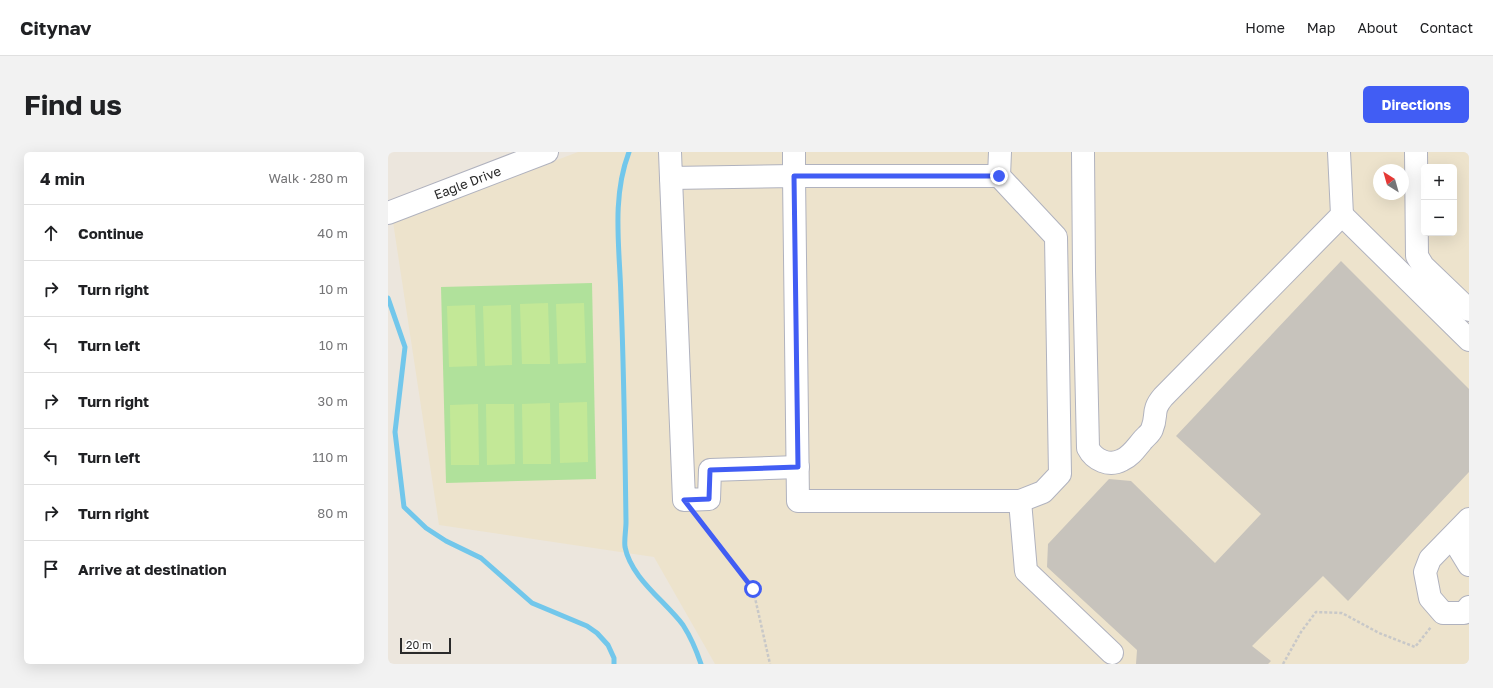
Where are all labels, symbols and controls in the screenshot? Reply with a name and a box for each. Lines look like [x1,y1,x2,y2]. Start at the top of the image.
text: Citynav [20,16,92,39]
text: Home [1245,19,1285,36]
text: Map [1307,19,1335,36]
text: About [1357,19,1398,36]
text: Contact [1420,19,1473,36]
button: Directions [1363,86,1469,123]
text: Find us [24,88,122,121]
street label: Eagle Drive [432,163,503,203]
north arrow [1373,164,1409,200]
map controls [1421,164,1457,236]
button: + [1421,164,1457,200]
route end [990,167,1008,185]
text: 4 min [40,168,85,189]
text: Walk · 280 m [269,170,348,186]
button: − [1421,200,1457,236]
icon: ahead [40,222,62,244]
text: Continue [78,224,144,242]
text: 40 m [317,225,348,241]
icon: right [40,278,62,300]
text: Turn right [78,280,149,298]
text: 10 m [319,281,348,297]
icon: left [40,334,62,356]
text: Turn left [78,336,140,354]
text: 10 m [319,337,348,353]
icon: right [40,390,62,412]
text: Turn right [78,392,149,410]
text: 30 m [318,393,348,409]
icon: left [40,446,62,468]
text: Turn left [78,448,140,466]
text: 110 m [313,449,348,465]
icon: right [40,502,62,524]
text: Turn right [78,504,149,522]
text: 80 m [317,505,348,521]
icon: arrive [40,558,62,580]
text: Arrive at destination [78,560,227,578]
route start [744,580,762,598]
scale bar [400,636,451,655]
text: 20 m [406,638,432,651]

